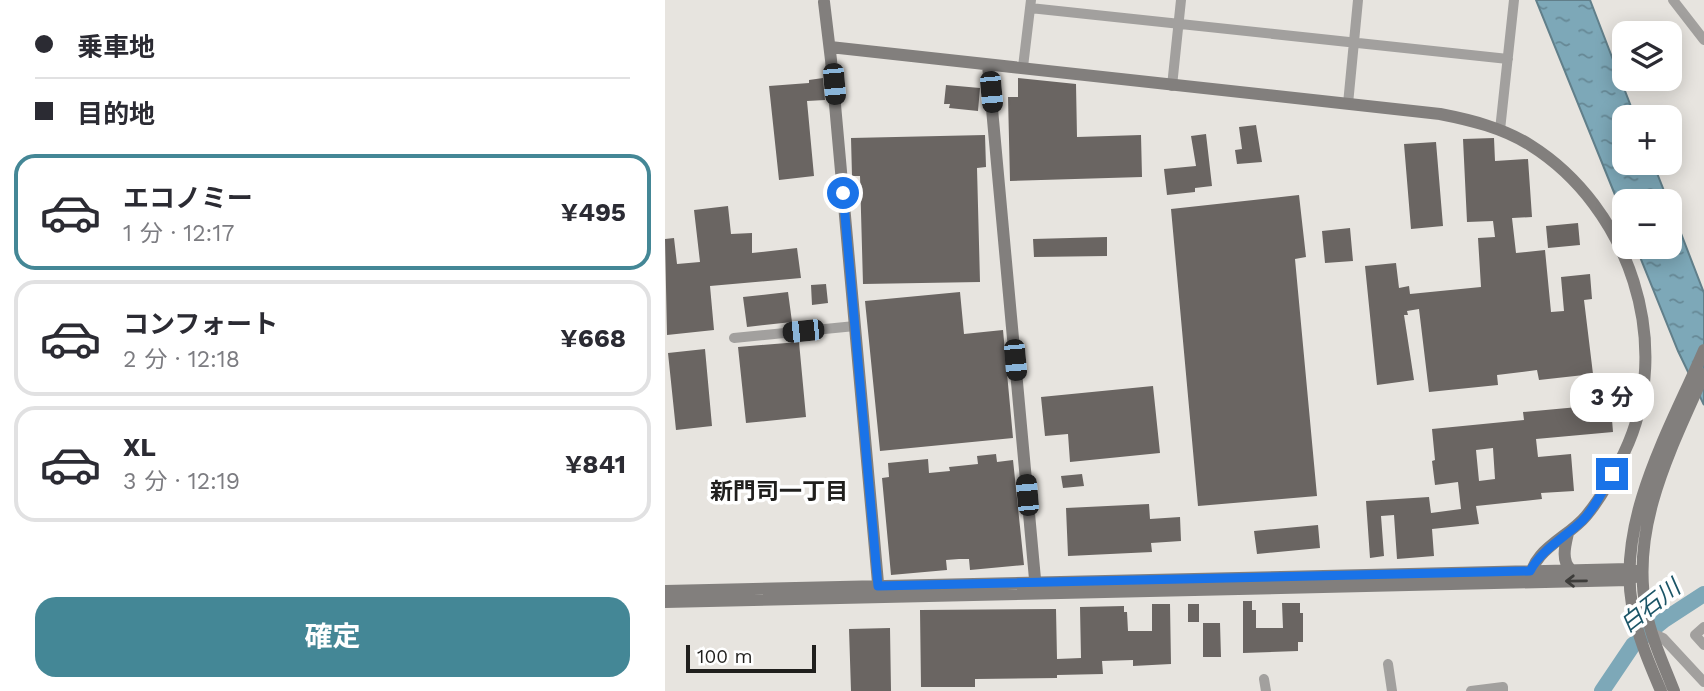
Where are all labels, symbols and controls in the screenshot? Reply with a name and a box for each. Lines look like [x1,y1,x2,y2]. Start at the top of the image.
map controls [1612,21,1682,259]
button: layers [1612,21,1682,91]
text: 乗車地 [77,32,155,62]
car [822,62,847,106]
car [979,70,1004,114]
text: 目的地 [77,99,155,129]
button: + [1612,105,1682,175]
route start [827,177,859,209]
icon: car [39,181,102,244]
text: エコノミー [123,183,253,213]
button: − [1612,189,1682,259]
text: ¥495 [561,197,626,227]
text: 1 分 · 12:17 [123,220,234,247]
icon: car [39,307,102,370]
text: コンフォート [123,309,278,339]
car [782,318,825,344]
text: ¥668 [560,323,626,353]
car [1003,338,1028,382]
text: 2 分 · 12:18 [123,346,240,373]
callout: 3 分 [1570,372,1654,421]
text: 3 分 [1590,384,1634,411]
text: XL [123,432,156,462]
icon: car [39,433,102,496]
text: ¥841 [565,449,626,479]
route end [1596,458,1628,490]
text: 3 分 · 12:19 [123,468,240,495]
car [1015,473,1040,517]
district label: 新門司一丁目 [710,478,848,505]
water label: 白石川 [1615,572,1688,638]
one-way arrow [1565,575,1588,588]
button: 確定 [35,597,630,677]
scale bar [686,642,815,674]
text: 100 m [697,645,753,668]

